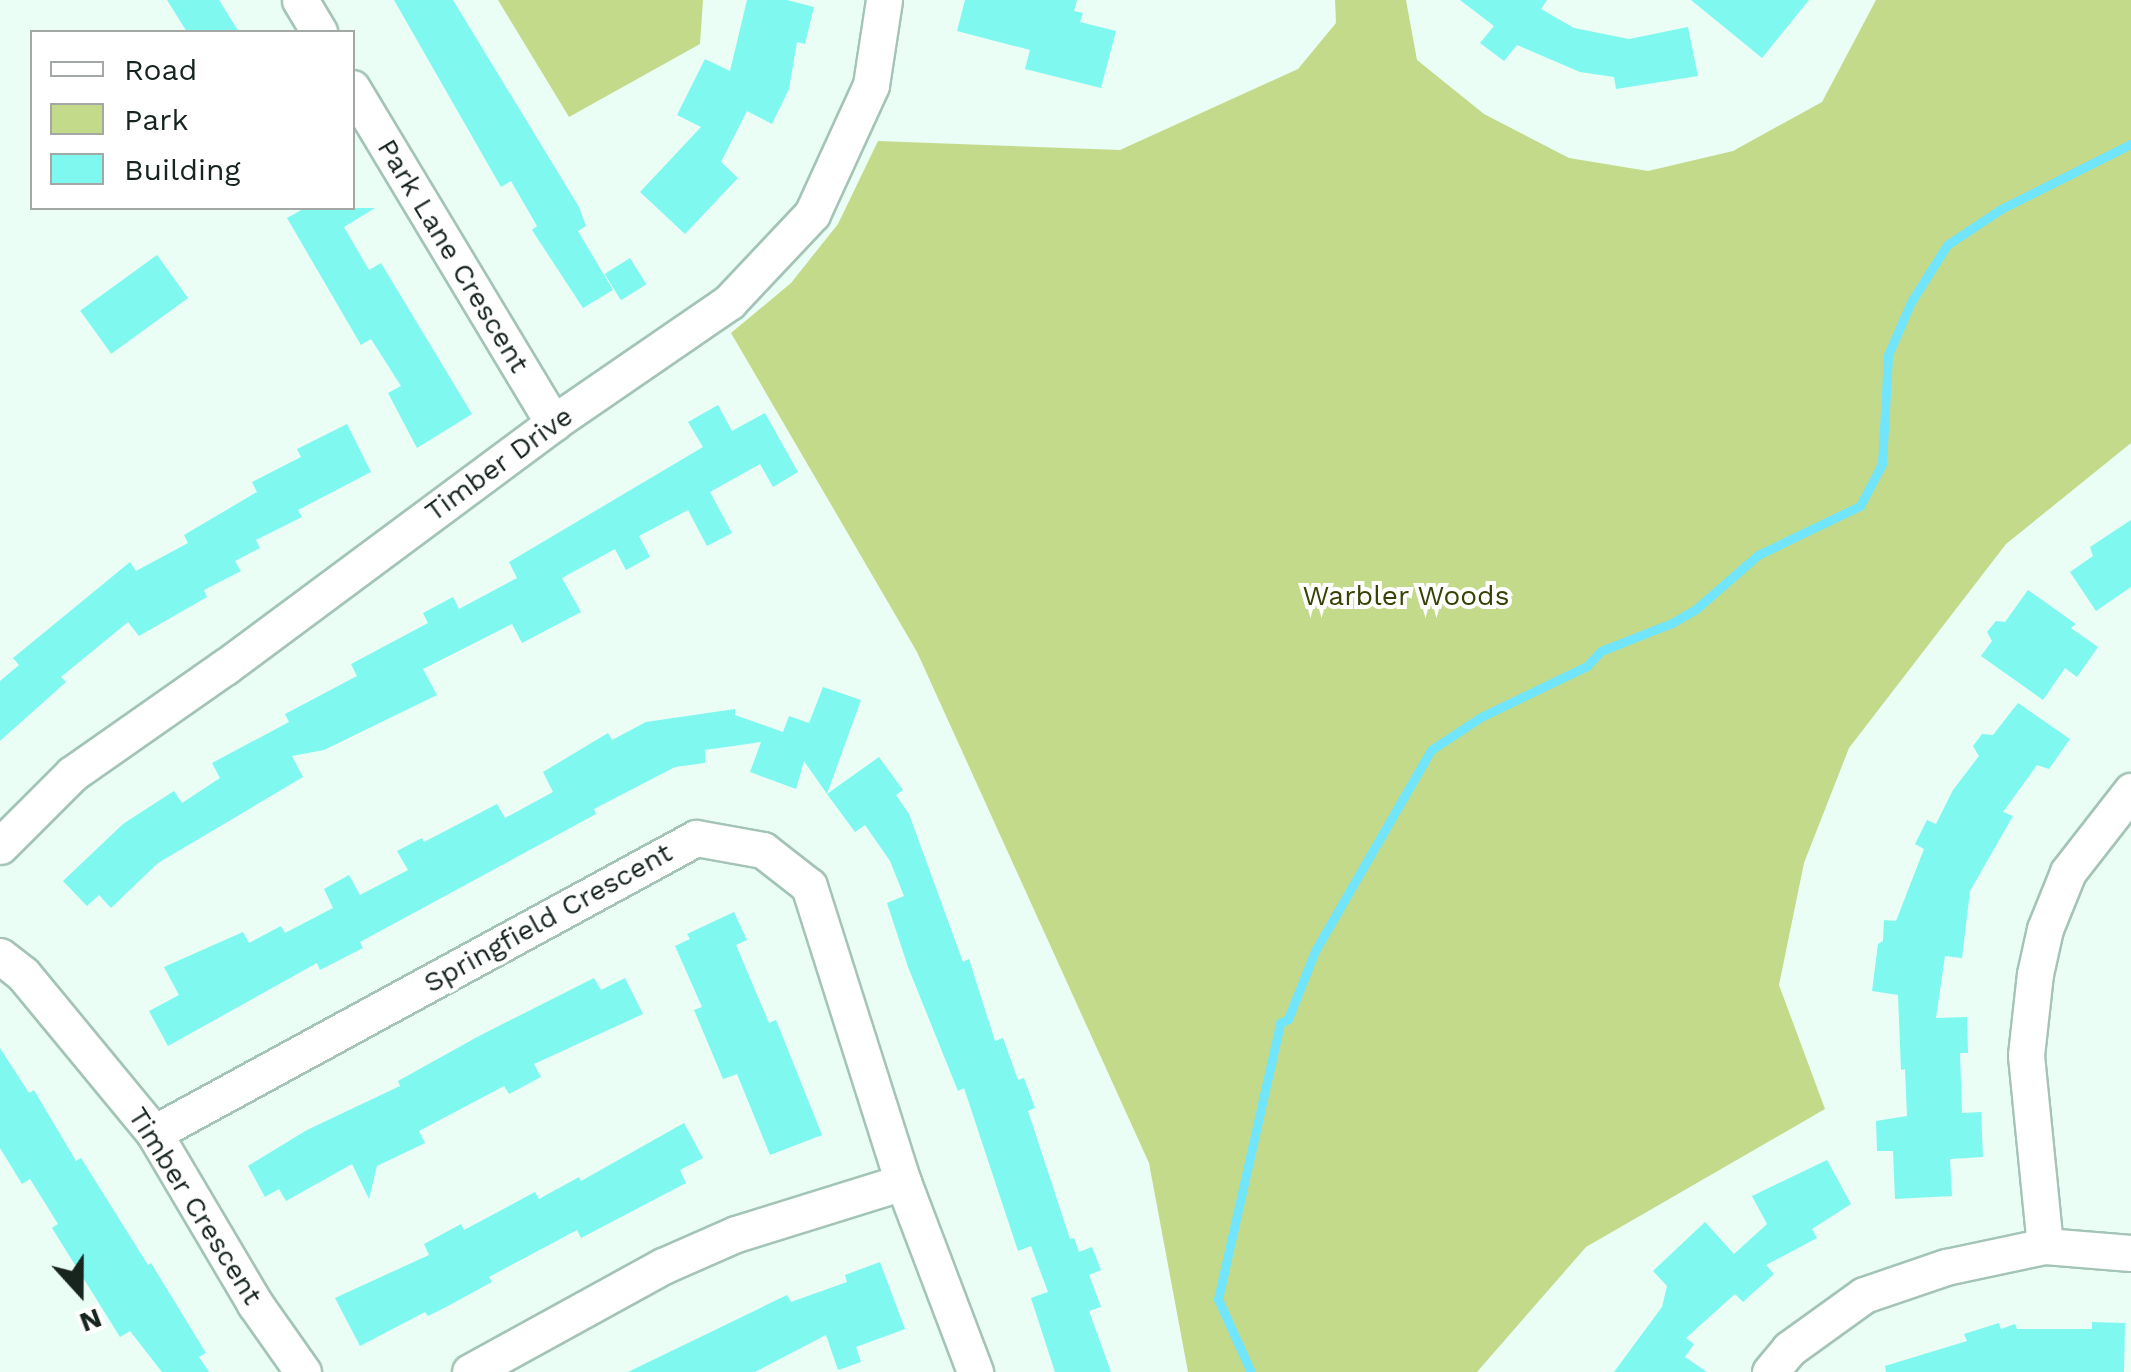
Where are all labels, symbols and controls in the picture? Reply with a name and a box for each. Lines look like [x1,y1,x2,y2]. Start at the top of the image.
legend [30,30,355,210]
text: Road [124,52,197,87]
text: Park [124,102,189,137]
street label: Park Lane Crescent [370,133,536,379]
text: Building [124,152,241,187]
street label: Timber Drive [418,399,580,529]
park label: Warbler Woods [1302,579,1510,613]
street label: Springfield Crescent [418,836,678,1000]
street label: Timber Crescent [121,1101,269,1311]
north arrow [30,1242,130,1342]
text: N [75,1301,107,1340]

